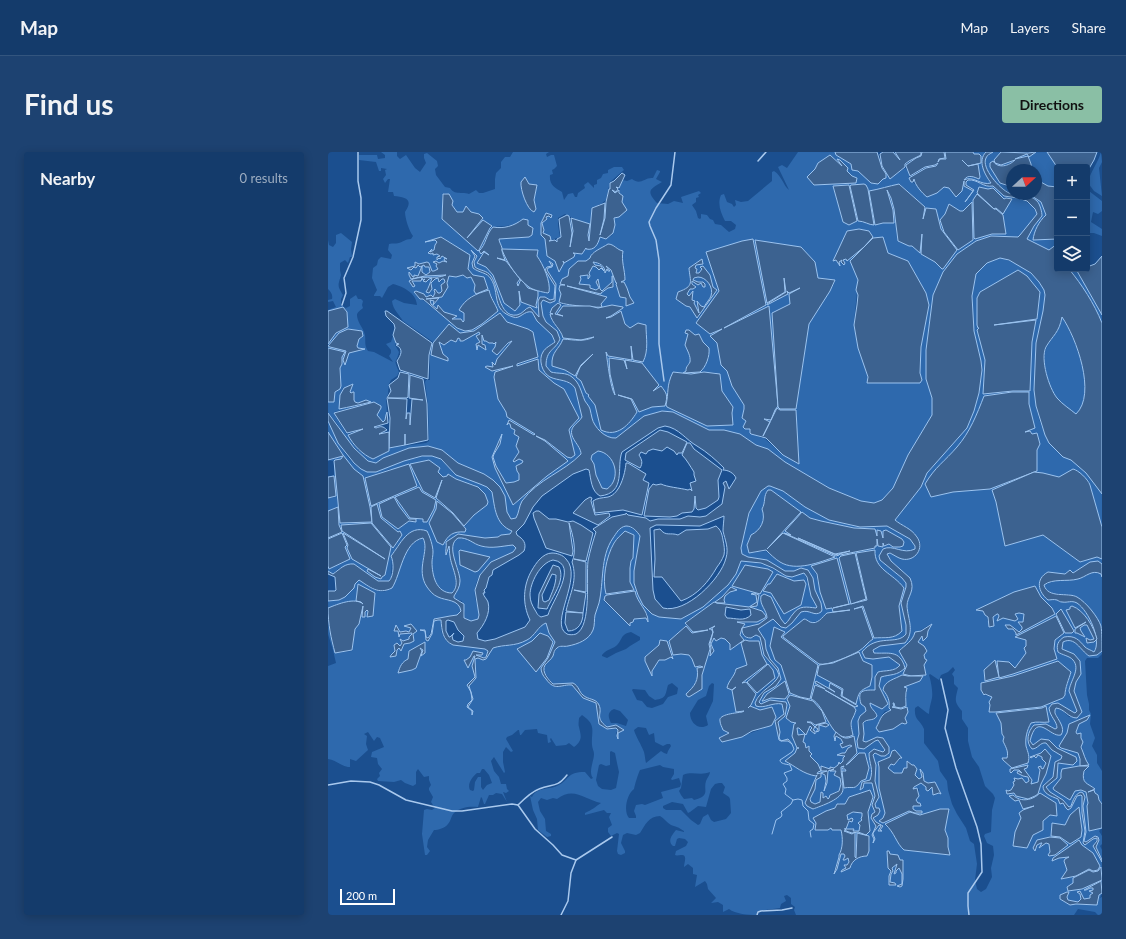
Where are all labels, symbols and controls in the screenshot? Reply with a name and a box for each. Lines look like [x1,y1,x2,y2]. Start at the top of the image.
text: Map [20,16,58,39]
text: Map [960,19,988,36]
text: Layers [1010,19,1050,36]
text: Share [1072,19,1106,36]
button: Directions [1002,86,1102,123]
text: Find us [24,87,114,121]
north arrow [1006,164,1042,200]
map controls [1054,164,1090,272]
button: + [1054,164,1090,200]
text: Nearby [40,168,95,189]
text: 0 results [240,170,288,186]
button: − [1054,200,1090,236]
button: layers [1054,236,1090,272]
scale bar [340,887,395,906]
text: 200 m [346,889,377,902]

